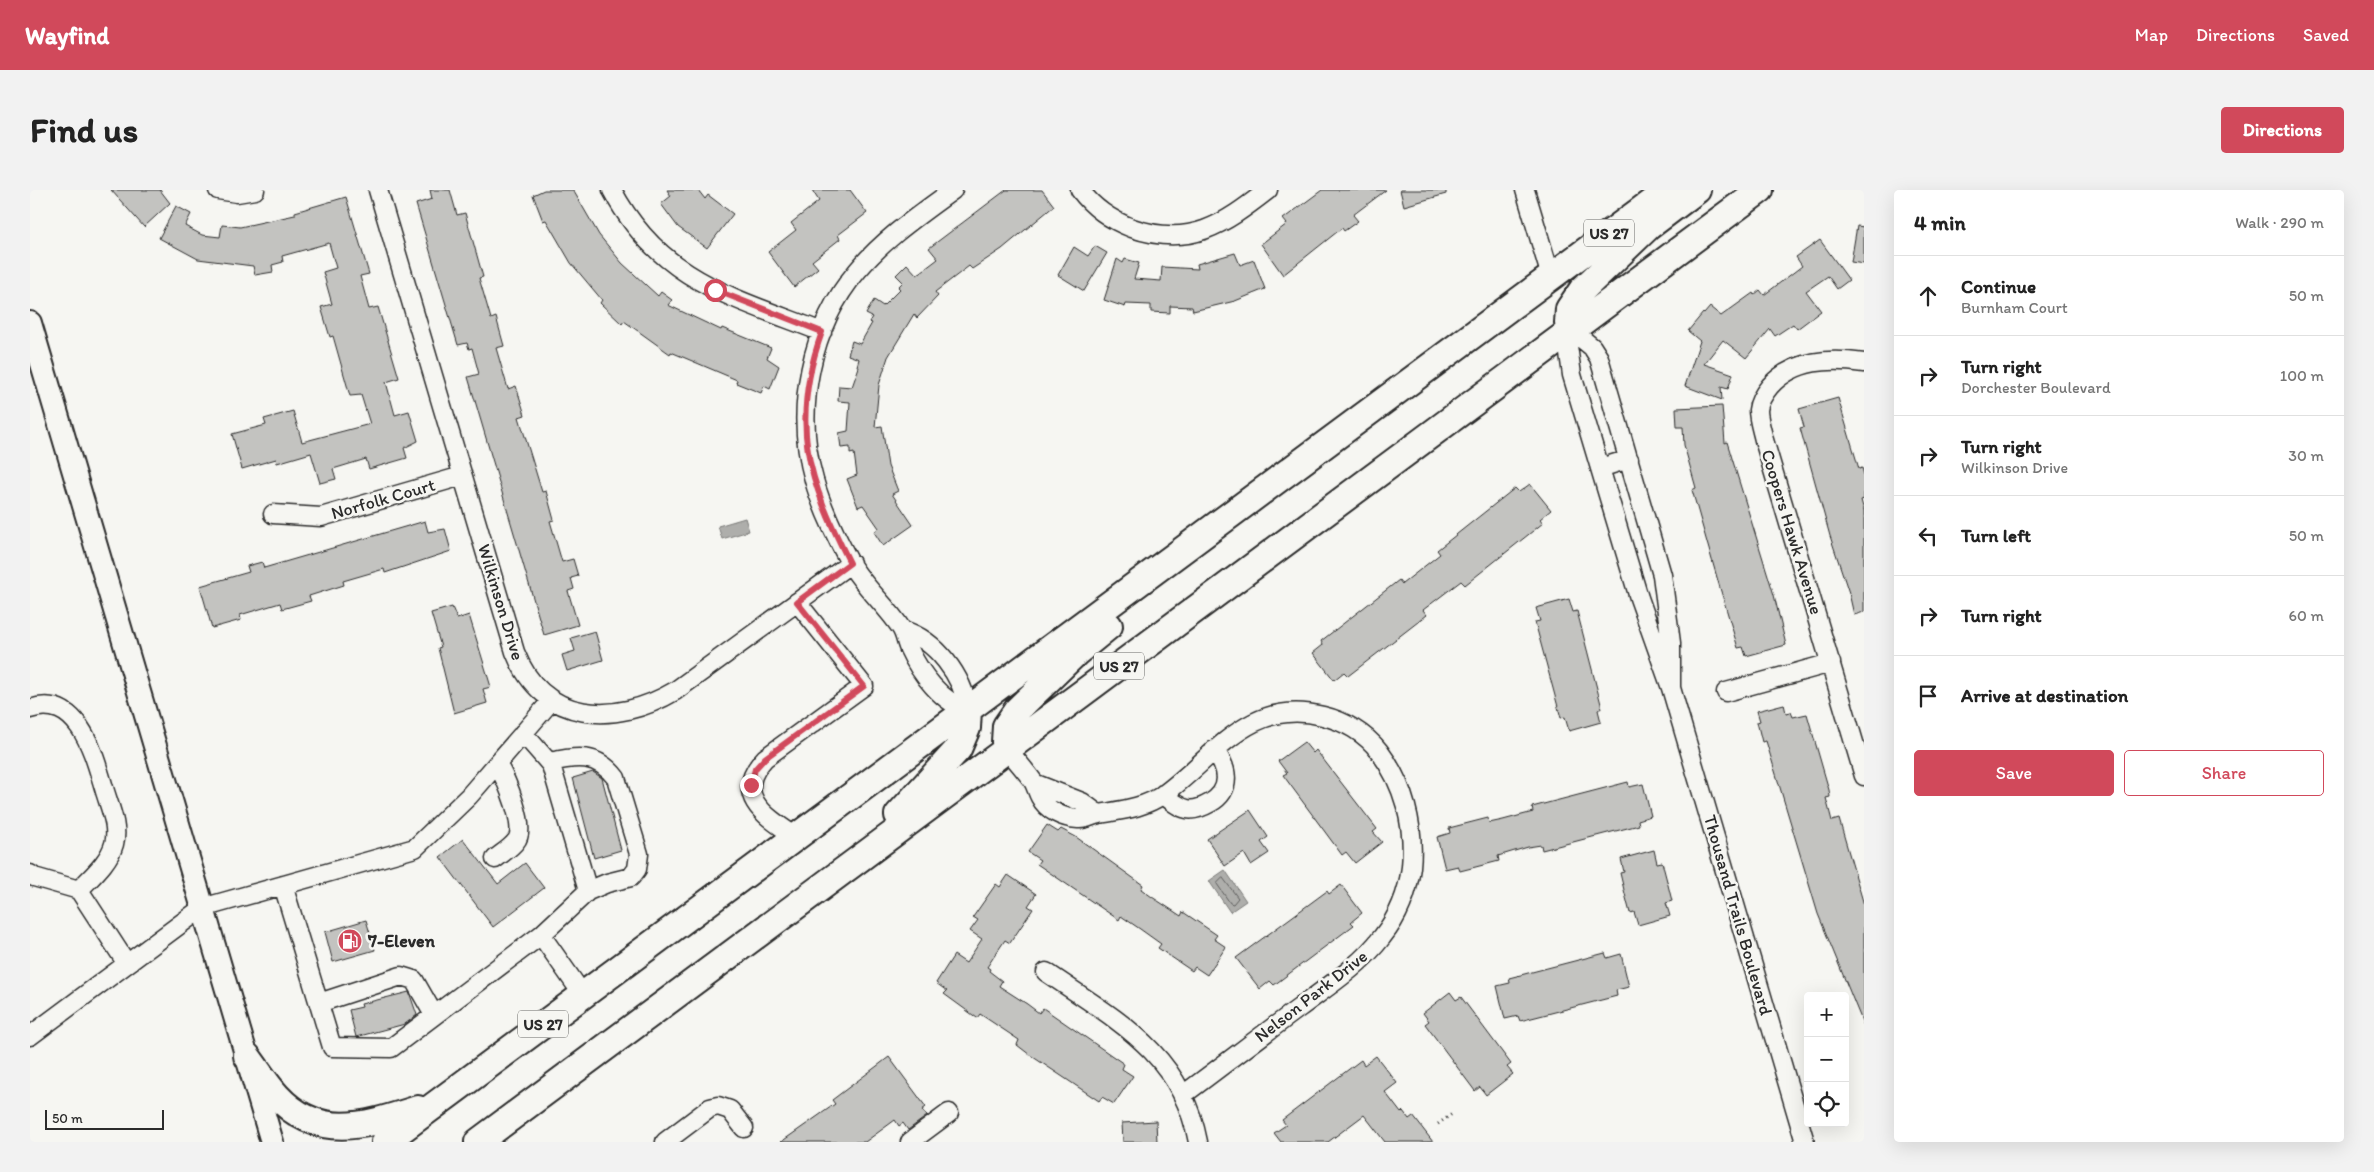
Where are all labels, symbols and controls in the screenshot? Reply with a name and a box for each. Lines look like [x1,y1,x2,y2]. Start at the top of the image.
text: Wayfind [25,21,109,50]
text: Map [2135,24,2168,46]
text: Directions [2196,24,2275,46]
text: Saved [2303,24,2349,46]
button: Directions [2221,107,2344,153]
text: Find us [30,109,138,151]
text: 4 min [1914,210,1966,235]
text: Walk · 290 m [2235,213,2324,232]
road number: US 27 [1584,219,1634,246]
text: Continue [1961,275,2036,298]
route start [704,279,727,302]
icon: ahead [1914,282,1942,310]
text: 50 m [2289,286,2324,305]
text: Burnham Court [1961,298,2068,317]
text: Turn right [1961,355,2042,378]
icon: right [1914,362,1942,390]
text: 100 m [2280,366,2324,385]
text: Dorchester Boulevard [1961,378,2111,397]
text: Turn right [1961,435,2042,458]
icon: right [1914,442,1942,470]
text: 30 m [2288,446,2324,465]
street label: Coopers Hawk Avenue [1756,447,1828,617]
text: Wilkinson Drive [1961,458,2068,477]
street label: Norfolk Court [328,474,438,524]
icon: left [1914,522,1942,550]
text: Turn left [1961,524,2031,547]
text: 50 m [2289,526,2324,545]
street label: Wilkinson Drive [473,541,529,663]
icon: right [1914,602,1942,630]
text: Turn right [1961,604,2042,627]
text: 60 m [2289,606,2324,625]
road number: US 27 [1094,652,1144,680]
icon: arrive [1914,682,1942,710]
text: Arrive at destination [1961,684,2128,707]
button: Save [1914,750,2114,796]
button: Share [2124,750,2324,796]
route end [740,774,763,797]
street label: Thousand Trails Boulevard [1699,812,1777,1018]
fuel station icon: 7-Eleven [337,928,363,954]
place label: 7-Eleven [367,930,436,952]
street label: Nelson Park Drive [1250,945,1372,1047]
map controls [1804,992,1849,1127]
button: + [1804,992,1849,1037]
road number: US 27 [518,1011,568,1038]
button: − [1804,1037,1849,1082]
button: locate [1804,1082,1849,1127]
scale bar [45,1107,164,1130]
text: 50 m [52,1110,83,1127]

